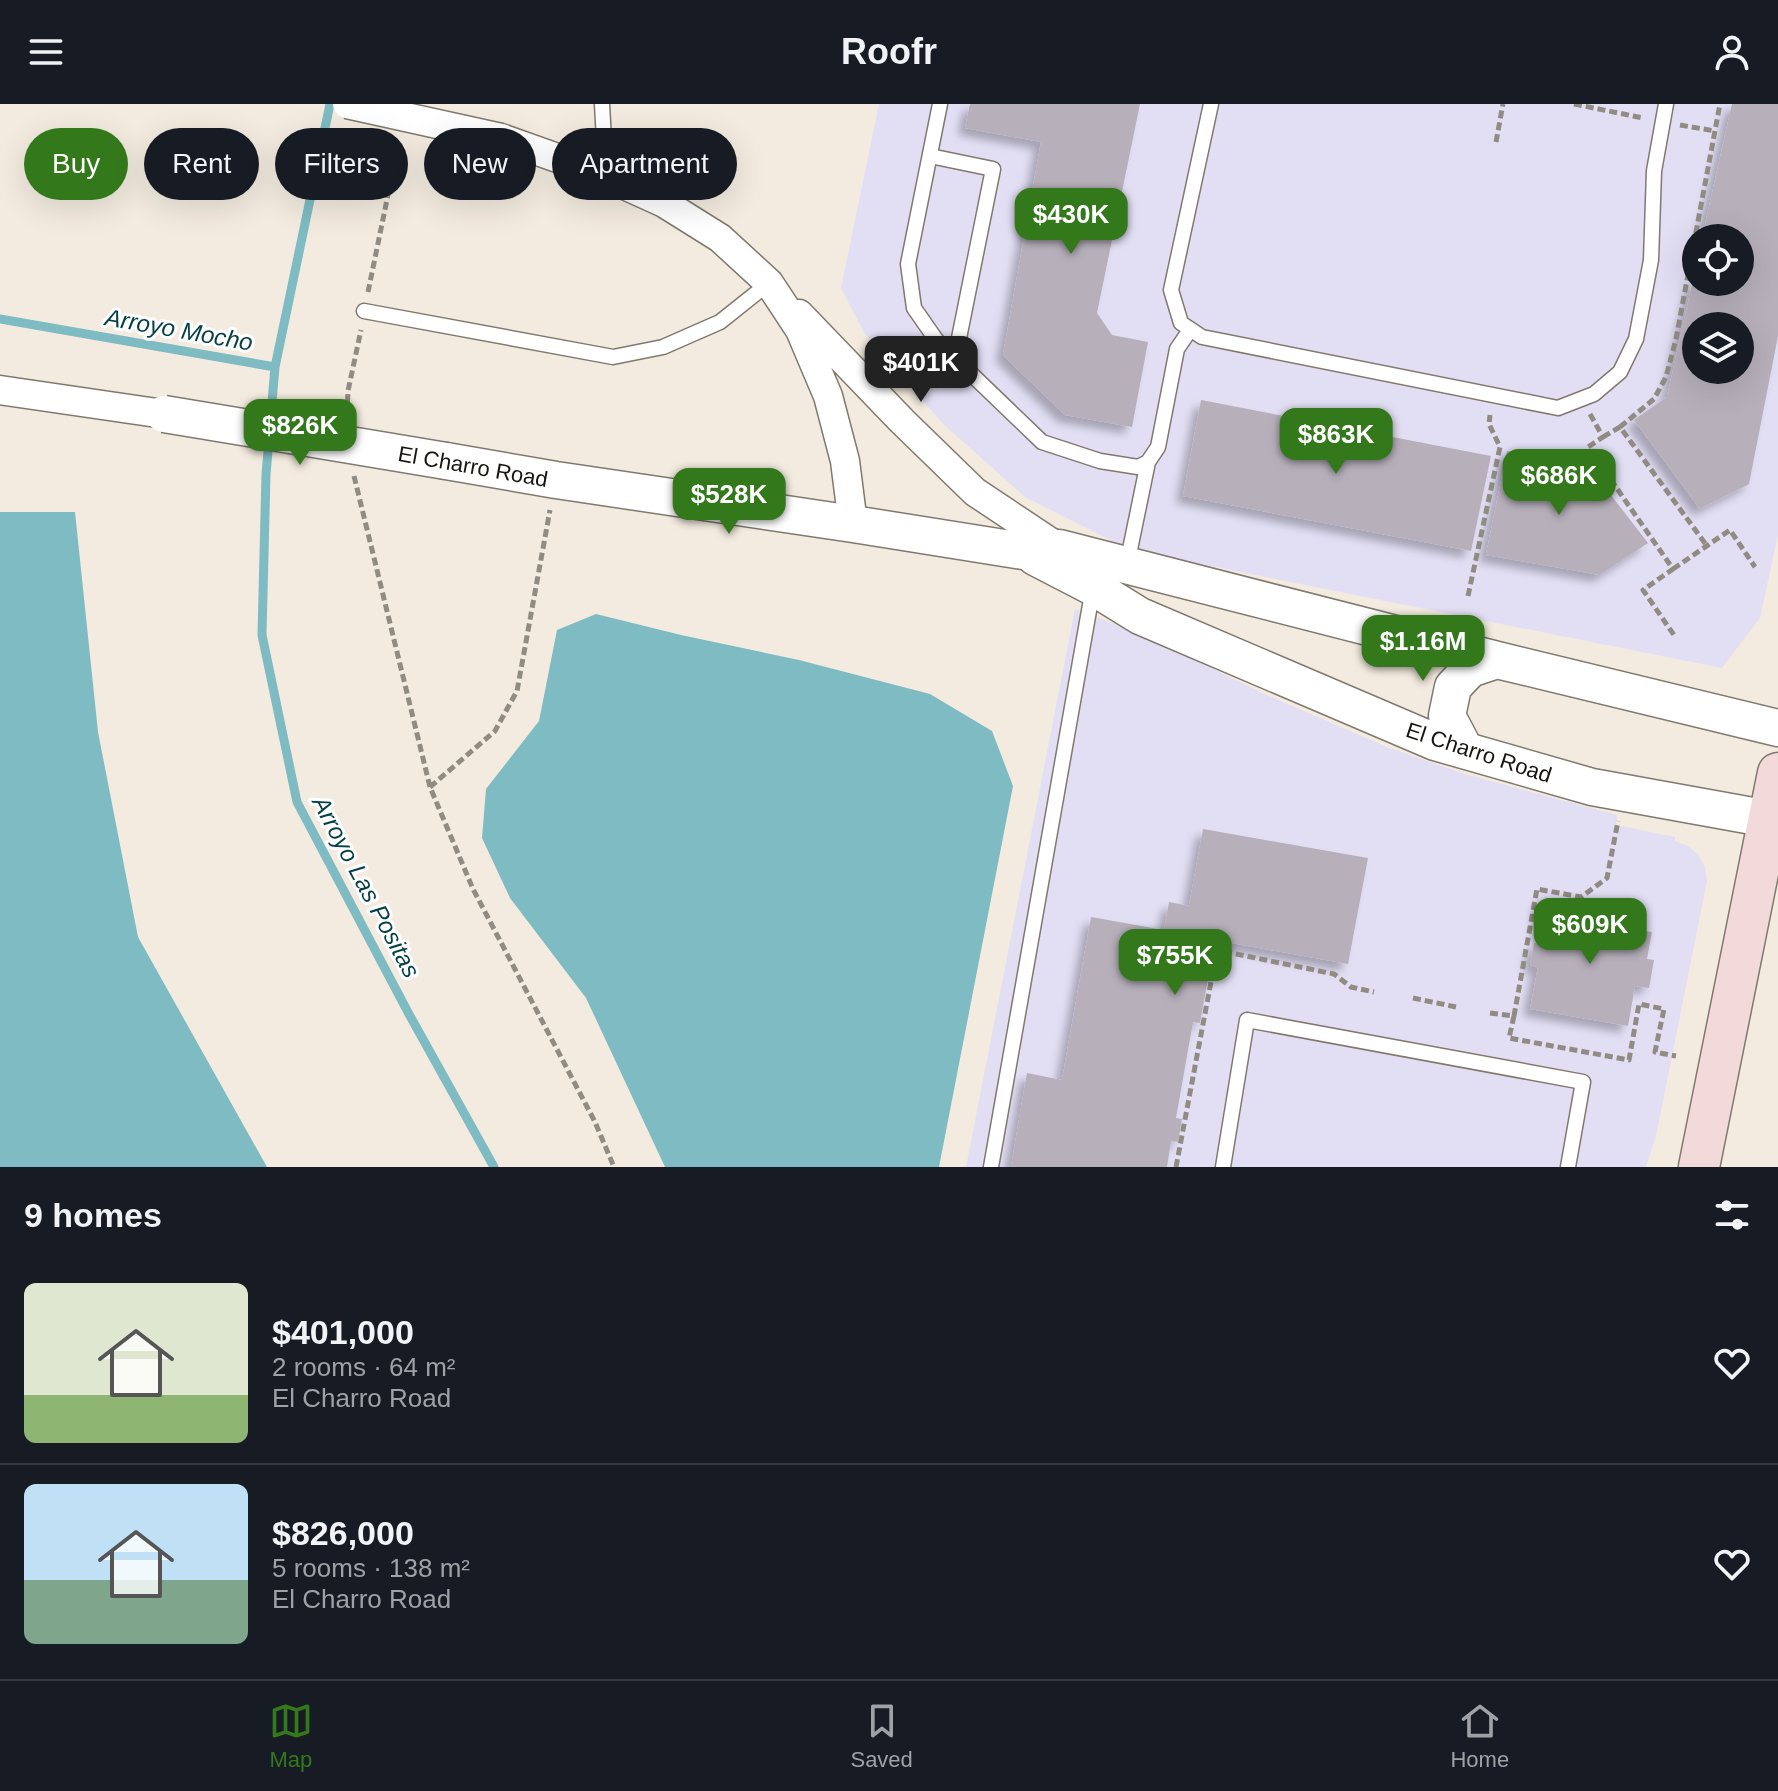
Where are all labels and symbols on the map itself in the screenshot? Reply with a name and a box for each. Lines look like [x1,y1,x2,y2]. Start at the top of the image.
pin: $430K [1015,188,1127,256]
water label: Arroyo Mocho [101,303,255,356]
pin: $401K [865,336,977,404]
pin: $826K [244,399,356,467]
pin: $863K [1280,408,1392,476]
street label: El Charro Road [396,441,550,492]
pin: $686K [1503,449,1615,517]
pin: $528K [673,468,785,536]
pin: $1.16M [1358,615,1488,683]
street label: El Charro Road [1403,717,1555,788]
water label: Arroyo Las Positas [306,790,426,982]
pin: $609K [1534,898,1646,966]
pin: $755K [1119,929,1231,997]

